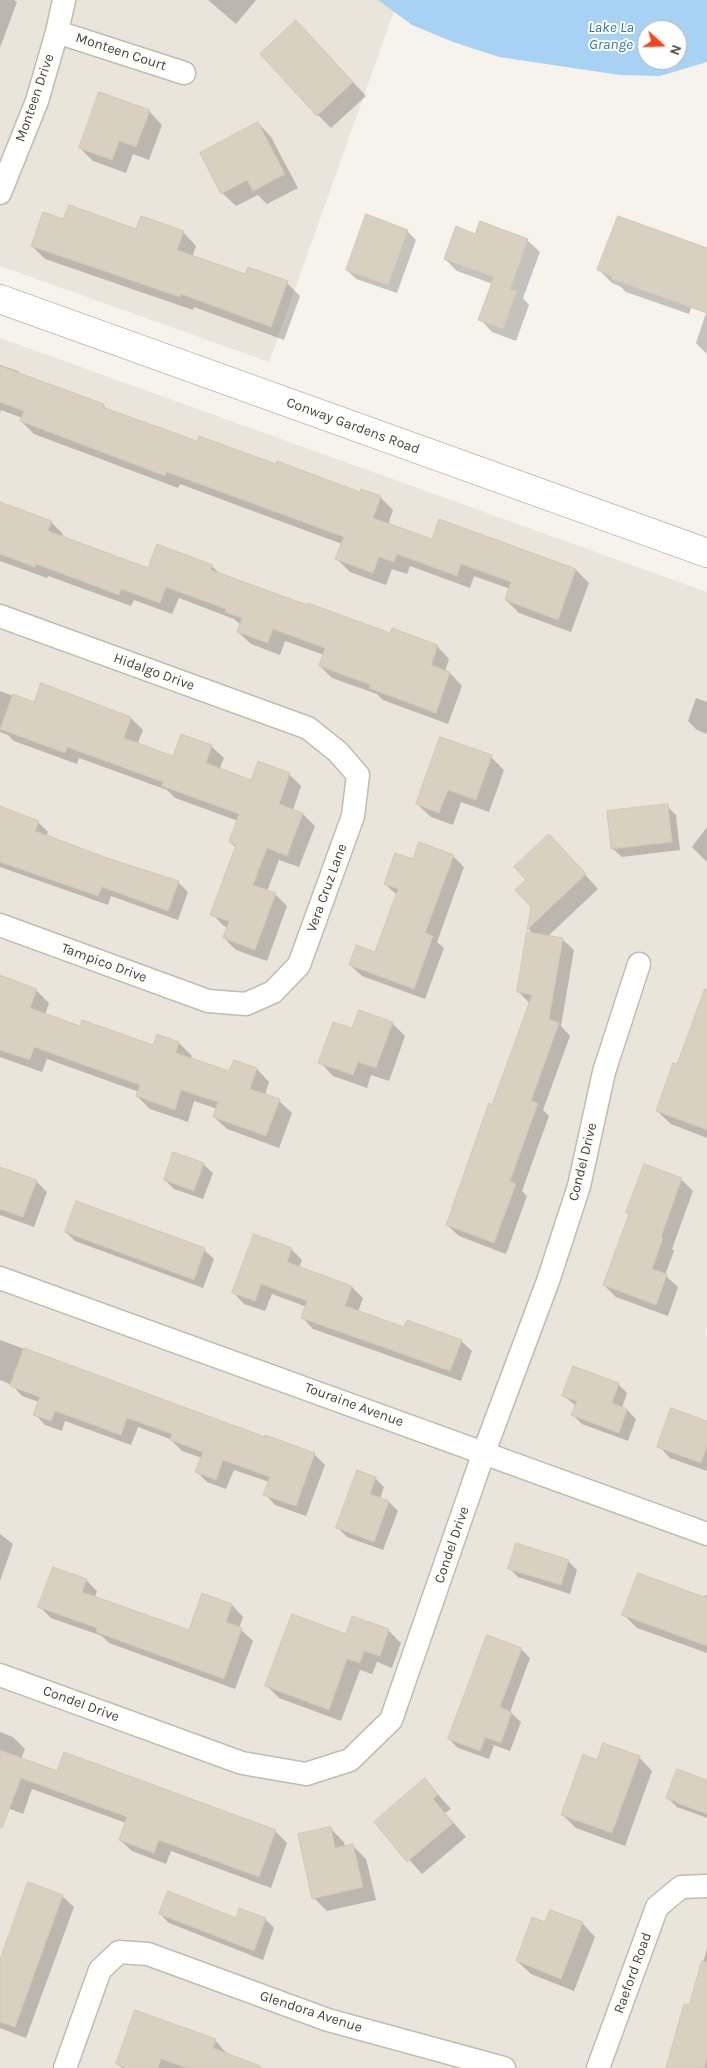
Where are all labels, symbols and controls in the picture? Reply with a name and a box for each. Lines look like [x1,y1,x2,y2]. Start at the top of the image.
water label: Lake La Grange [588,19,634,54]
north arrow [637,20,687,70]
street label: Monteen Court [74,29,168,75]
text: N [666,42,685,58]
street label: Monteen Drive [12,52,58,144]
street label: Conway Gardens Road [284,394,422,458]
street label: Hidalgo Drive [111,650,197,694]
street label: Vera Cruz Lane [303,842,351,934]
street label: Tampico Drive [59,940,149,986]
street label: Condel Drive [565,1121,601,1203]
street label: Touraine Avenue [302,1379,406,1431]
street label: Condel Drive [431,1504,473,1586]
street label: Condel Drive [40,1682,122,1726]
street label: Raeford Road [611,1930,655,2016]
street label: Glendora Avenue [258,1988,364,2036]

